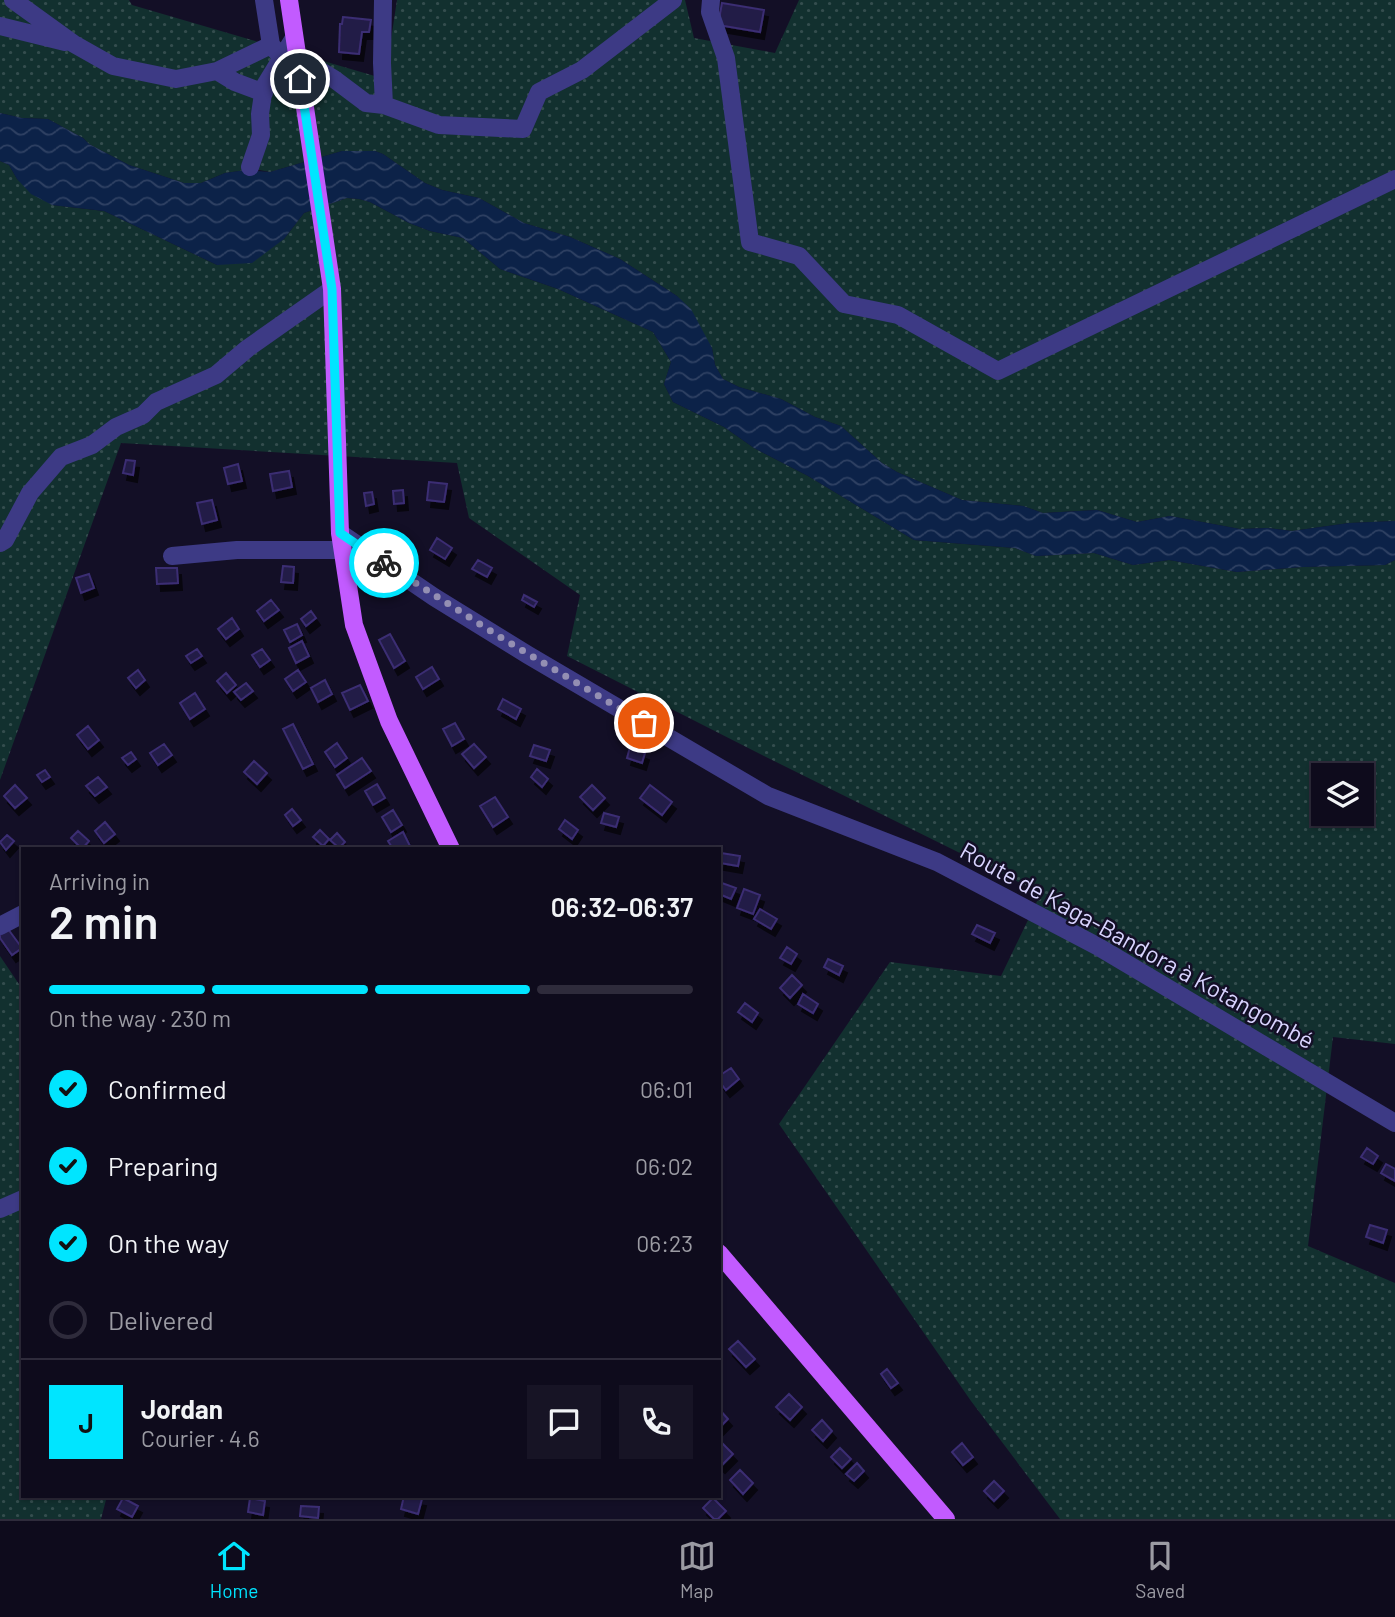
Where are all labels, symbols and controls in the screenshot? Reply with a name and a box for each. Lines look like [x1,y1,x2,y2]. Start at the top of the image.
pin [270,49,330,109]
icon: home [281,60,319,98]
courier [349,528,419,598]
icon: bike [365,544,403,582]
pin [614,693,674,753]
icon: bag [625,704,663,742]
map controls [1311,763,1374,826]
button: layers [1311,763,1374,826]
street label: Route de Kaga-Bandora à Kotangombé [956,835,1320,1054]
text: Arriving in [49,867,150,895]
text: 06:32–06:37 [551,891,693,922]
text: 2 min [49,893,158,948]
text: On the way · 230 m [49,1004,231,1032]
icon: check [49,1070,87,1108]
text: Confirmed [108,1073,227,1104]
text: 06:01 [640,1075,693,1103]
icon: check [49,1147,87,1185]
text: Preparing [108,1150,218,1181]
text: 06:02 [635,1152,693,1180]
icon: check [49,1224,87,1262]
text: On the way [108,1227,229,1258]
text: 06:23 [636,1229,693,1257]
text: Delivered [108,1304,214,1335]
button: chat [527,1385,601,1459]
button: phone [619,1385,693,1459]
text: Jordan [141,1393,223,1424]
text: J [78,1407,94,1438]
text: Courier · 4.6 [141,1424,260,1452]
tab: Home [210,1537,258,1602]
tab: Map [678,1537,716,1602]
tab: Saved [1135,1537,1185,1602]

